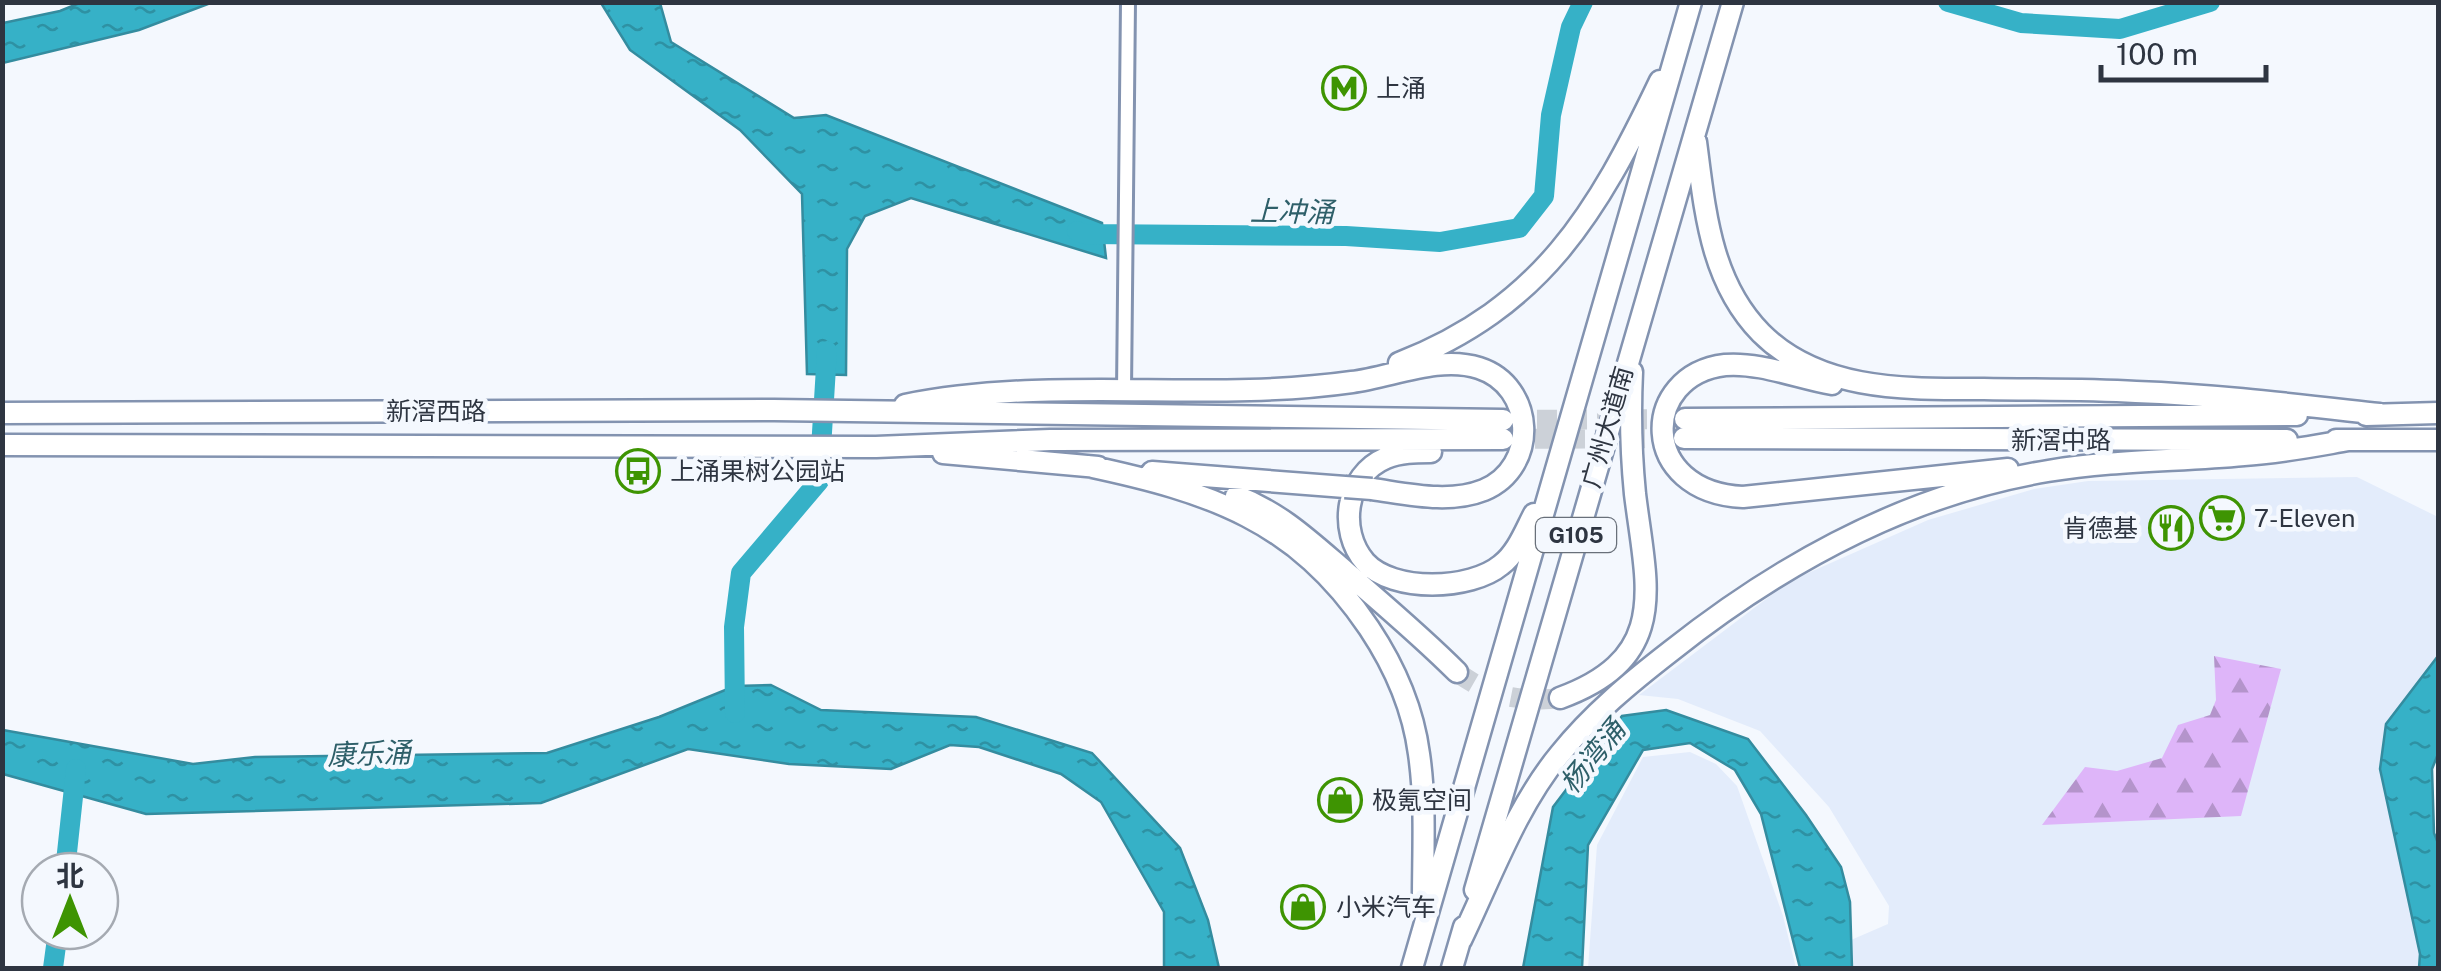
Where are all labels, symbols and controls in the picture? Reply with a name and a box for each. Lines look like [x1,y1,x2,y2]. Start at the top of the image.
scale bar [2101,20,2266,82]
text: 100 m [2116,36,2198,72]
metro station icon: 上涌 [1321,65,1367,111]
place label: 上涌 [1376,73,1426,103]
water label: 上冲涌 [1250,194,1337,228]
street label: 广州大道南 [1575,363,1639,491]
street label: 新滘西路 [386,396,486,426]
street label: 新滘中路 [2011,425,2111,455]
bus stop icon: 上涌果树公园站 [615,448,661,494]
place label: 上涌果树公园站 [670,456,845,486]
supermarket icon: 7-Eleven [2199,495,2245,541]
place label: 7-Eleven [2254,503,2355,533]
restaurant icon: 肯德基 [2148,505,2194,551]
place label: 肯德基 [2063,513,2138,543]
road number: G105 [1536,518,1616,552]
water label: 杨湾涌 [1553,711,1633,799]
water label: 康乐涌 [326,735,415,771]
shop icon: 极氪空间 [1317,777,1363,823]
place label: 极氪空间 [1372,785,1472,815]
north arrow [20,851,120,951]
text: 北 [56,859,84,892]
shop icon: 小米汽车 [1280,884,1326,930]
place label: 小米汽车 [1336,892,1436,922]

